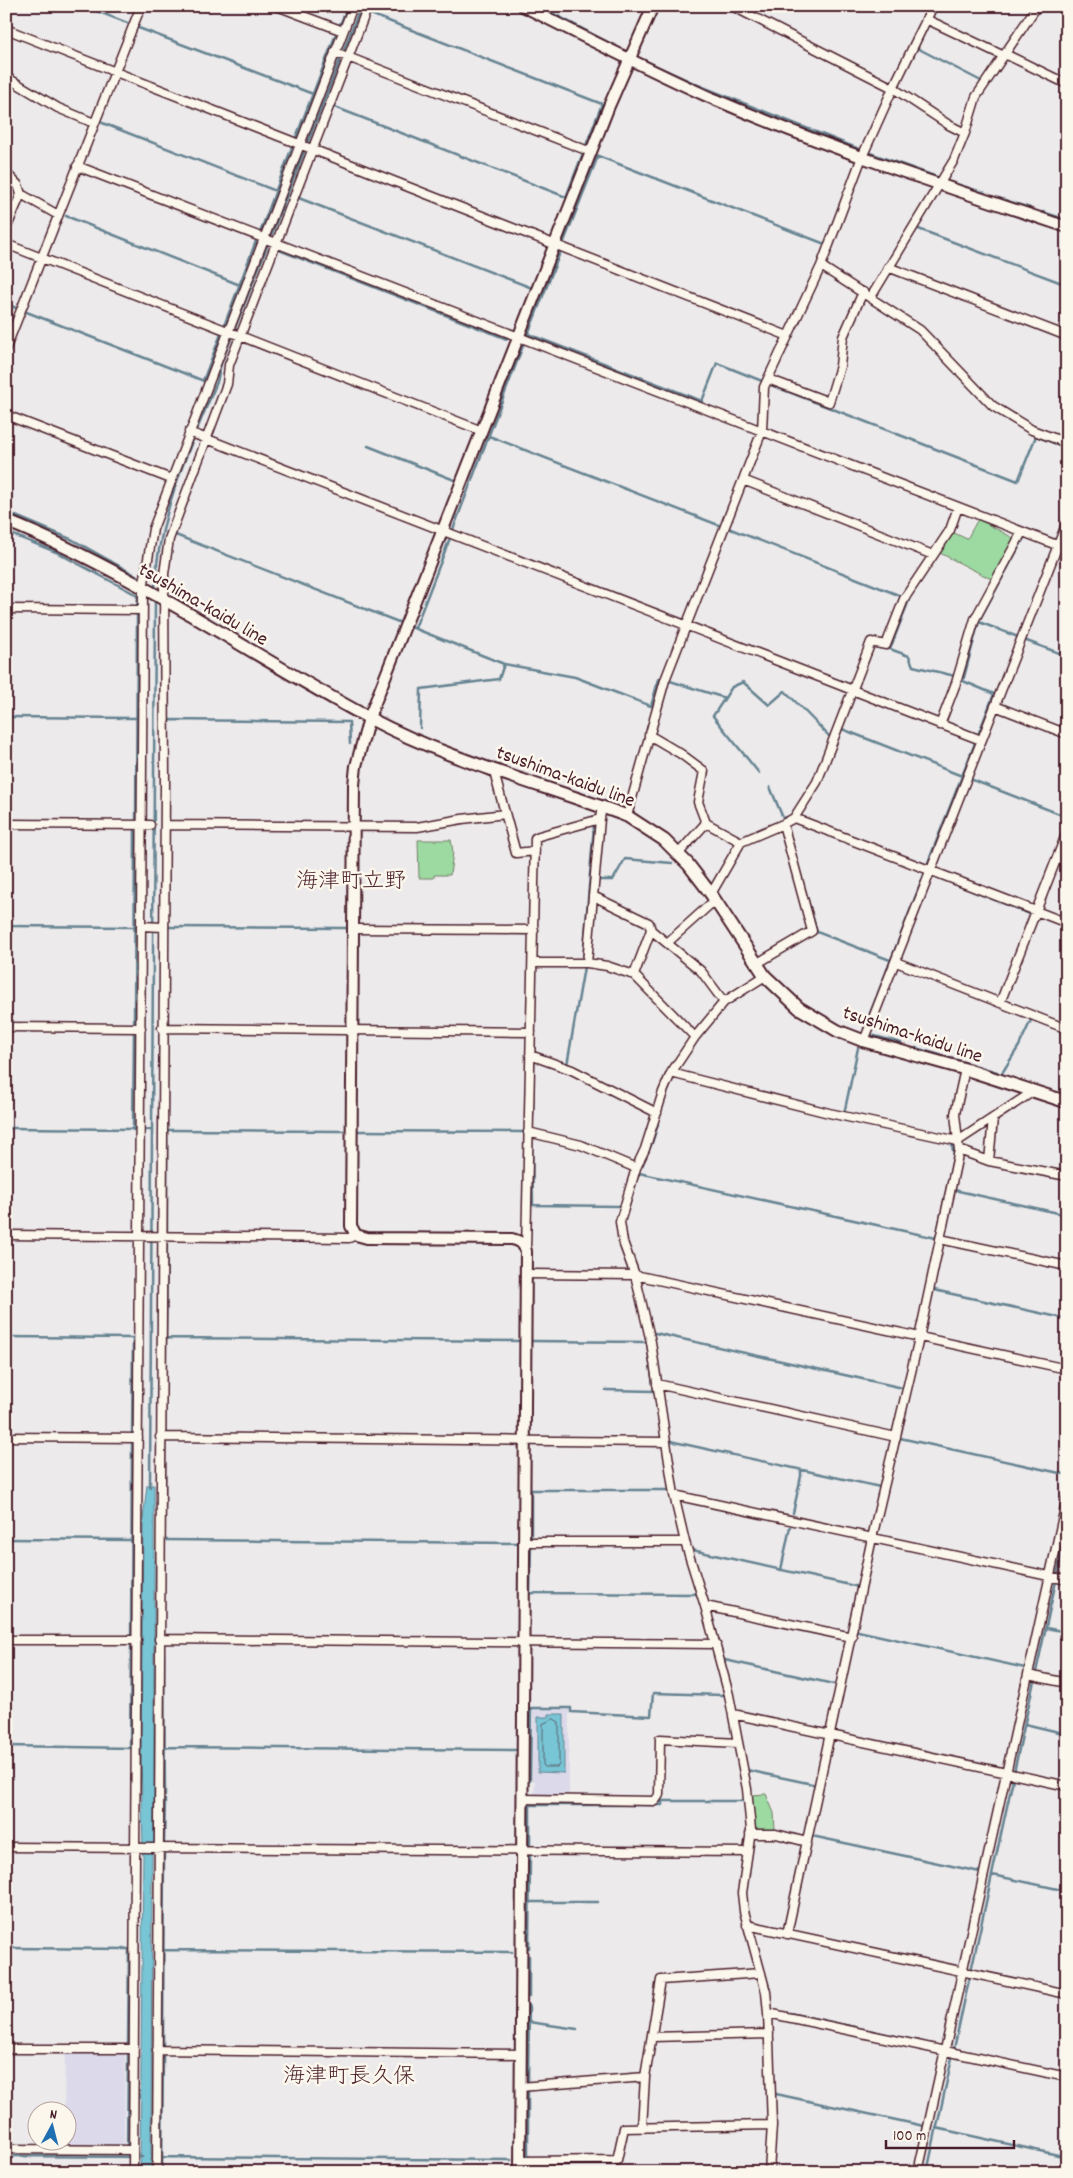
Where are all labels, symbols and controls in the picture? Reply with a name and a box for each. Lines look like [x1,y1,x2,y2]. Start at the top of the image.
street label: tsushima-kaidu line [132,557,273,654]
street label: tsushima-kaidu line [492,740,638,816]
district label: 海津町立野 [296,867,406,898]
street label: tsushima-kaidu line [838,1000,986,1072]
district label: 海津町長久保 [283,2062,415,2093]
north arrow [28,2100,78,2150]
text: N [49,2105,58,2125]
scale bar [886,2118,1013,2150]
text: 100 m [893,2126,926,2148]

